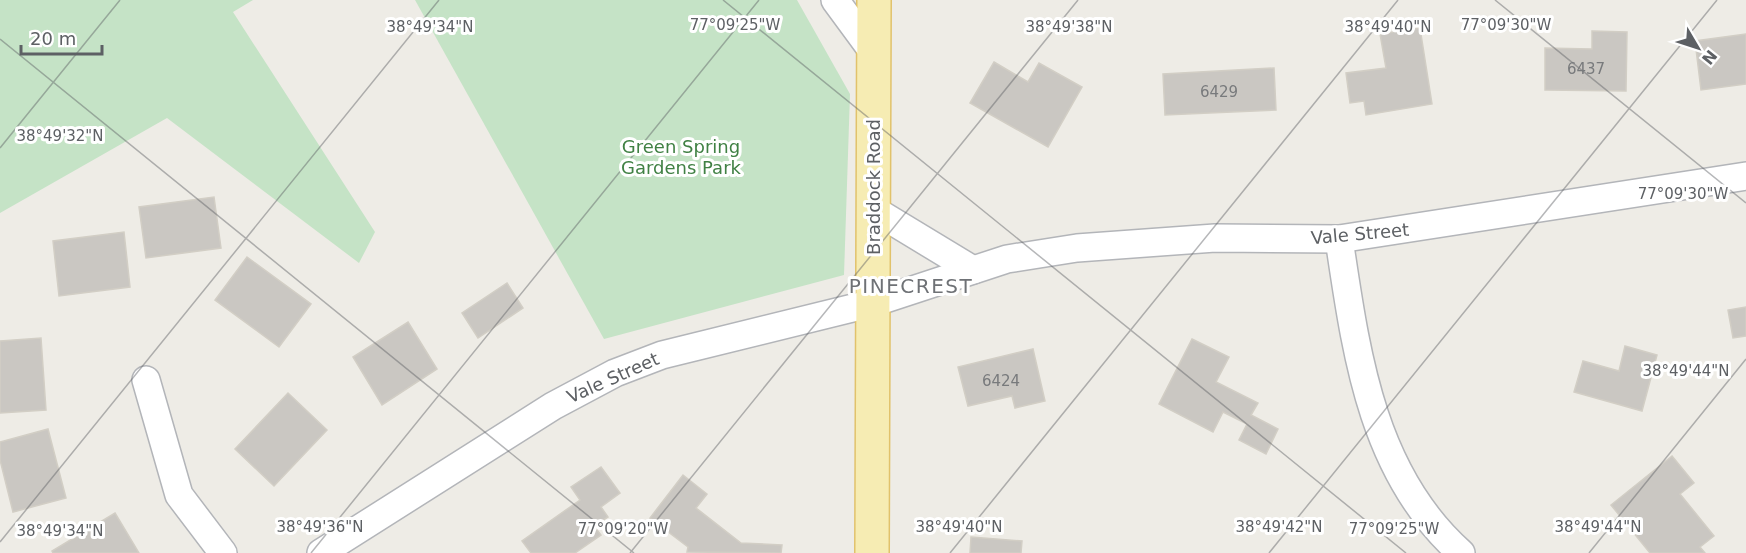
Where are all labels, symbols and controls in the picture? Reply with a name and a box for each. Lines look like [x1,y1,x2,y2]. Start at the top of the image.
text: 77°09'25"W [690,16,780,34]
text: 77°09'30"W [1461,16,1551,34]
scale bar [21,18,102,56]
text: 38°49'34"N [386,18,474,36]
text: 38°49'38"N [1025,18,1113,36]
text: 38°49'40"N [1344,18,1432,36]
north arrow [1668,18,1728,78]
text: 20 m [30,28,76,49]
text: N [1698,46,1721,68]
house number: 6437 [1567,60,1605,78]
house number: 6429 [1200,83,1238,101]
street label: Braddock Road [863,119,884,255]
text: 38°49'32"N [16,127,104,145]
park label: Green Spring Gardens Park [621,136,742,178]
text: 77°09'30"W [1638,185,1728,203]
street label: Vale Street [1310,219,1410,248]
district label: PINECREST [849,274,973,298]
street label: Vale Street [564,348,662,407]
text: 38°49'44"N [1642,362,1730,380]
house number: 6424 [982,372,1020,390]
text: 38°49'36"N [276,518,364,536]
text: 38°49'40"N [915,518,1003,536]
text: 38°49'42"N [1235,518,1323,536]
text: 38°49'44"N [1554,518,1642,536]
text: 77°09'20"W [578,520,668,538]
text: 77°09'25"W [1349,520,1439,538]
text: 38°49'34"N [16,522,104,540]

